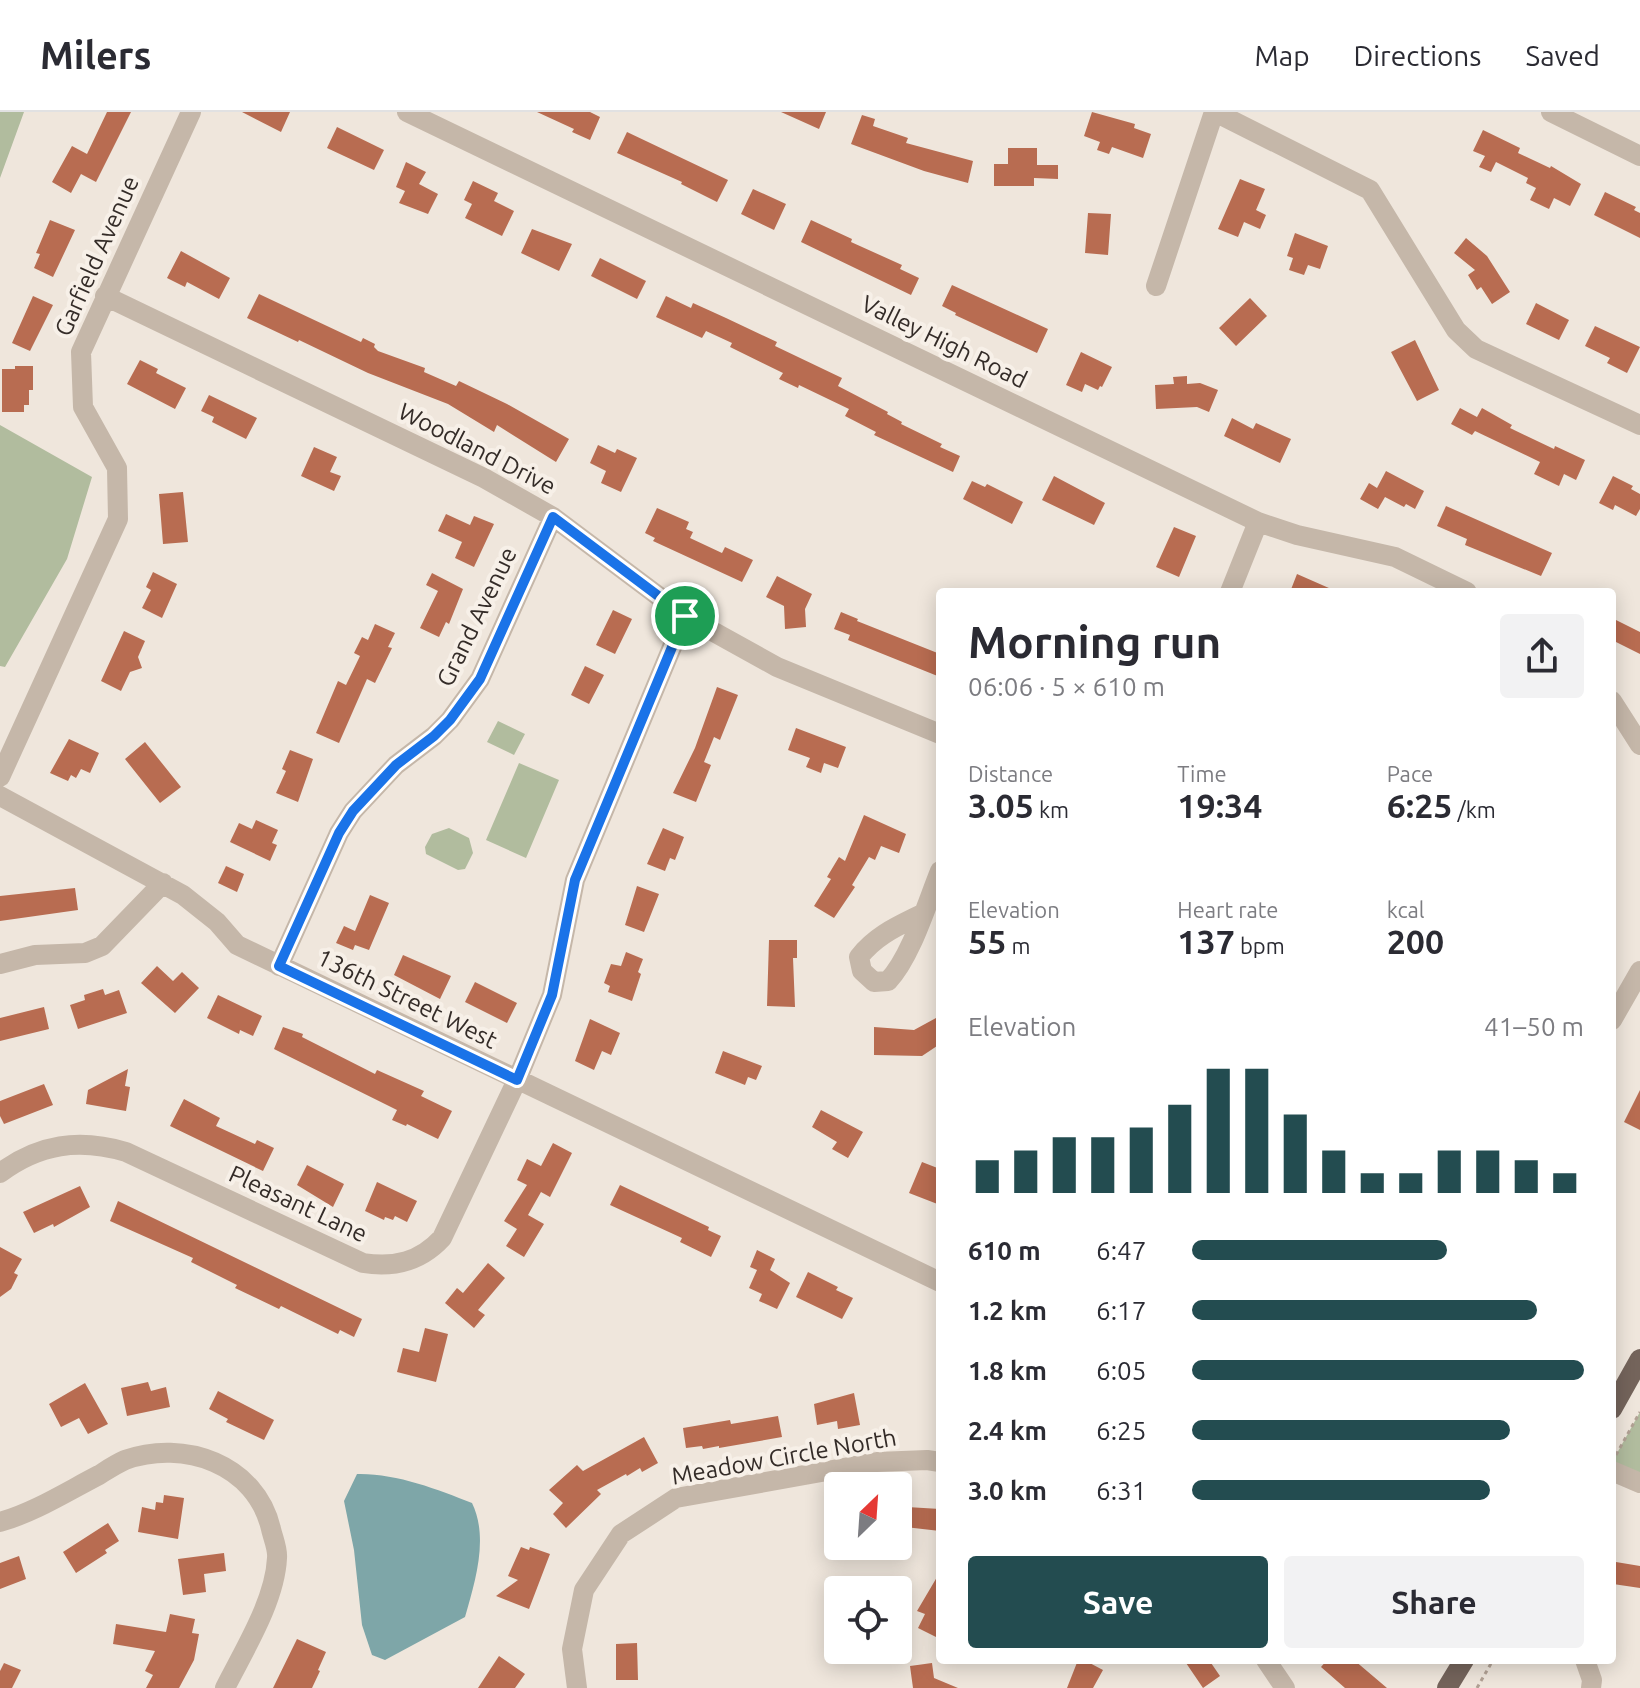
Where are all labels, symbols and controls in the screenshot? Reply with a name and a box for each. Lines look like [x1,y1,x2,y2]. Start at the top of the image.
text: Milers [40,34,151,76]
text: Map [1254,40,1310,71]
text: Directions [1354,40,1481,71]
text: Saved [1525,40,1600,71]
street label: Garfield Avenue [49,172,144,340]
street label: Valley High Road [857,290,1031,393]
street label: Woodland Drive [394,397,560,500]
street label: Grand Avenue [431,543,522,691]
pin [651,582,719,650]
icon: arrive [663,594,707,638]
button: share [1500,614,1584,698]
text: Morning run [968,617,1221,666]
text: 06:06 · 5 × 610 m [968,672,1165,701]
text: Distance [968,761,1053,786]
text: Time [1177,761,1227,786]
text: Pace [1387,761,1433,786]
text: 3.05 [968,786,1034,824]
text: 19:34 [1177,786,1262,824]
text: 6:25 [1387,786,1453,824]
text: km [1034,797,1069,822]
text: /km [1453,797,1496,822]
text: Elevation [968,897,1060,922]
text: Heart rate [1177,897,1279,922]
text: kcal [1387,897,1425,922]
text: 55 [968,922,1006,960]
text: 137 [1177,922,1235,960]
text: 200 [1387,922,1444,960]
text: m [1006,933,1030,958]
text: bpm [1235,933,1285,958]
street label: 136th Street West [313,943,502,1054]
text: Elevation [968,1012,1076,1041]
text: 41–50 m [1484,1012,1584,1041]
street label: Pleasant Lane [225,1160,372,1247]
text: 610 m [968,1236,1041,1265]
text: 6:47 [1096,1236,1146,1265]
text: 1.2 km [968,1296,1047,1325]
text: 6:17 [1096,1296,1146,1325]
text: 1.8 km [968,1356,1047,1385]
text: 6:05 [1096,1356,1146,1385]
text: 2.4 km [968,1416,1047,1445]
text: 6:25 [1096,1416,1146,1445]
street label: Meadow Circle North [669,1423,898,1490]
north arrow [824,1472,912,1560]
map controls [824,1472,912,1664]
text: 3.0 km [968,1476,1047,1505]
text: 6:31 [1096,1476,1146,1505]
button: Save [968,1556,1268,1648]
button: Share [1284,1556,1584,1648]
button: locate [824,1576,912,1664]

